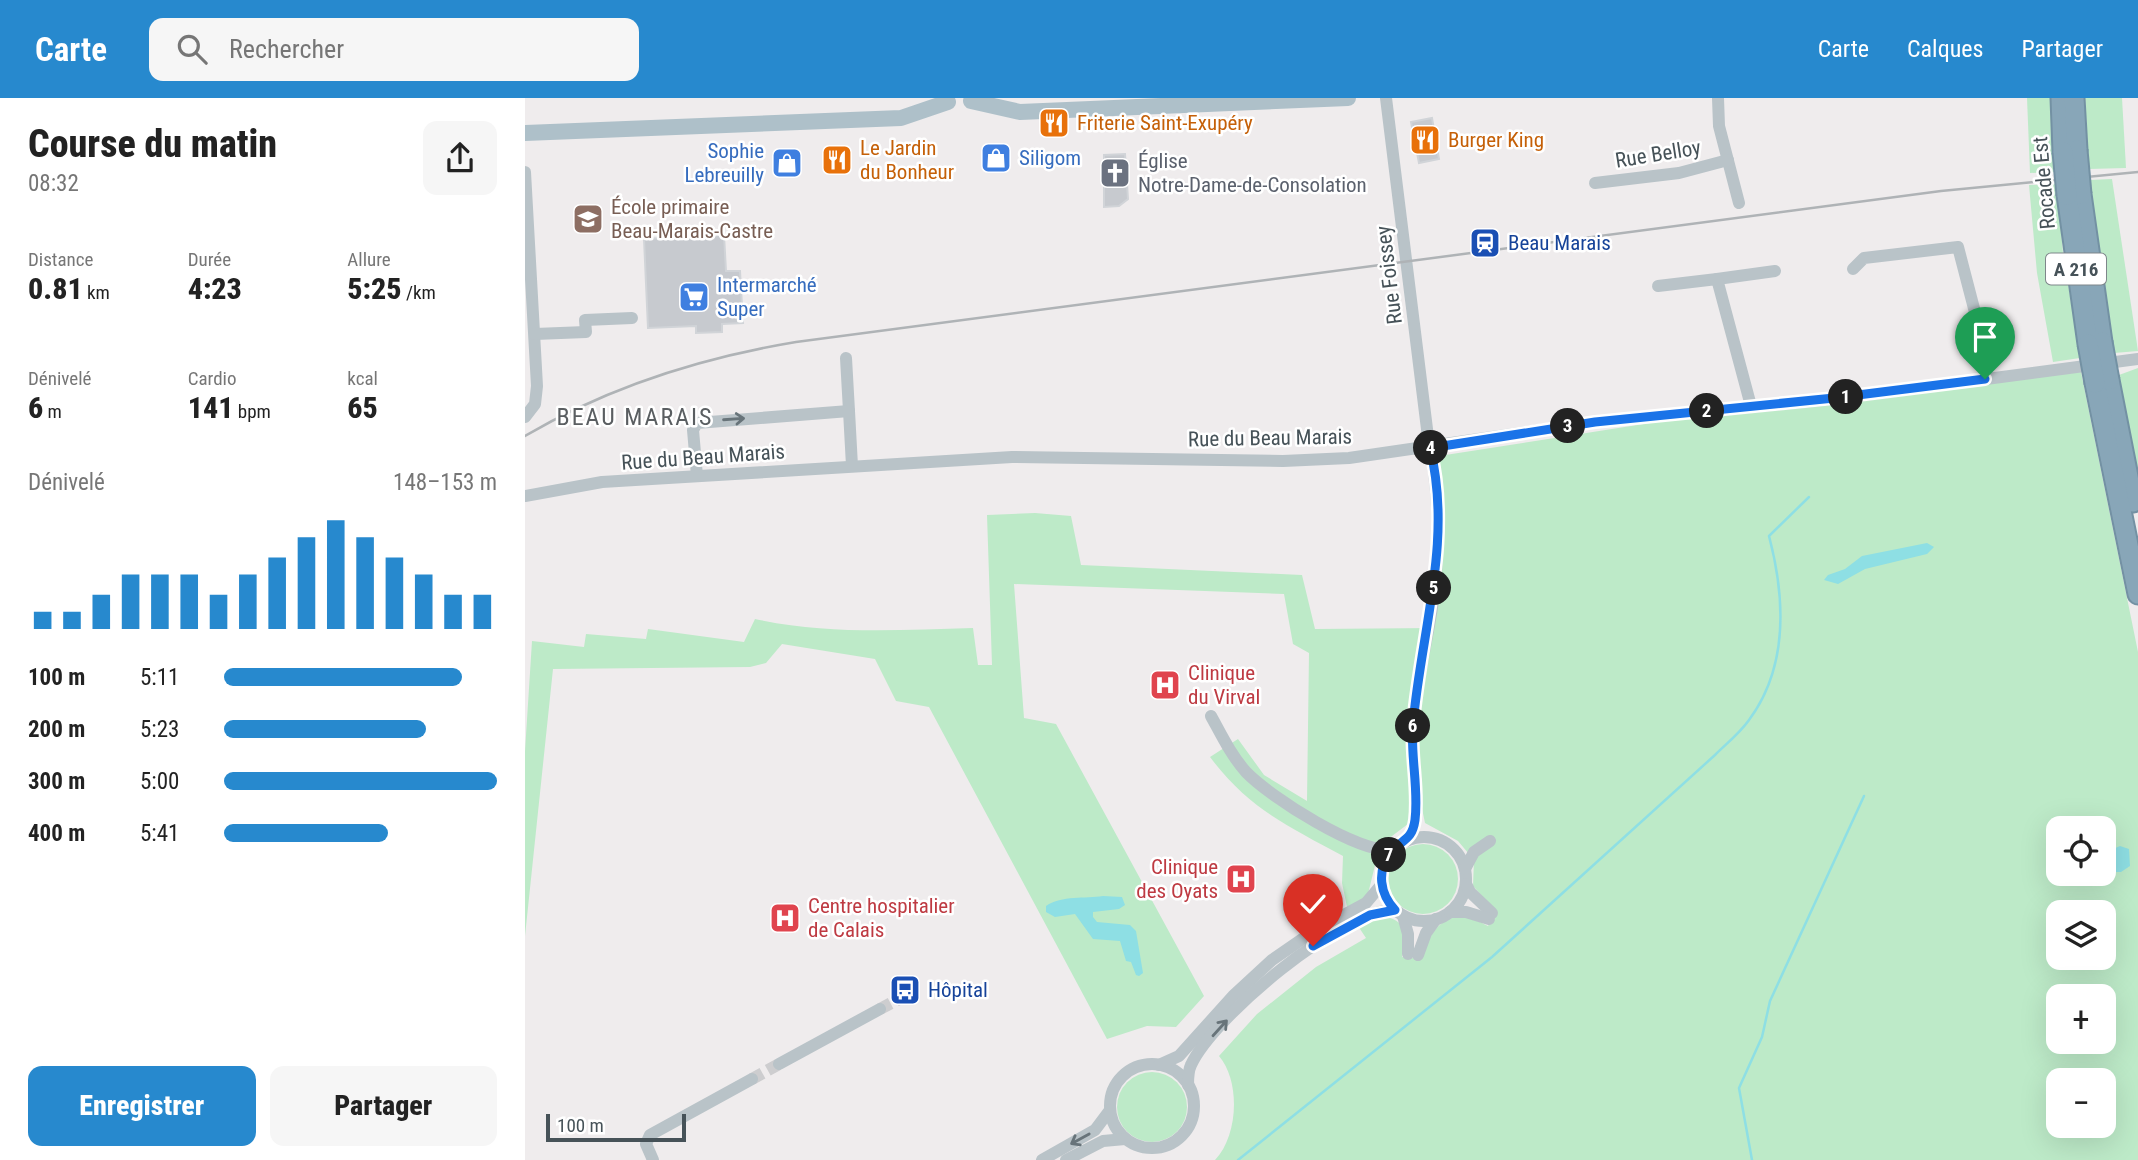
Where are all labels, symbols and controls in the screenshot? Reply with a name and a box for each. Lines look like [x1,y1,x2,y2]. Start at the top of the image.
search box [149,18,639,81]
text: Carte [35,30,107,69]
icon: search [173,30,211,68]
text: Rechercher [229,34,344,64]
text: Carte [1818,35,1869,63]
text: Calques [1907,35,1983,63]
text: Partager [2021,35,2103,63]
restaurant icon: Friterie Saint-Exupéry [1037,106,1071,140]
place label: Friterie Saint-Exupéry [1077,111,1253,135]
button: share [423,121,497,195]
text: Course du matin [28,122,277,166]
restaurant icon: Burger King [1408,123,1442,157]
place label: Burger King [1448,128,1544,152]
street label: Rue Belloy [1614,135,1703,173]
place label: Le Jardin du Bonheur [860,136,954,184]
street label: Rocade Est [2028,136,2060,230]
place label: Sophie Lebreuilly [684,139,764,187]
shop icon: Siligom [979,141,1013,175]
restaurant icon: Le Jardin du Bonheur [820,143,854,177]
shop icon: Sophie Lebreuilly [770,146,804,180]
place label: Siligom [1019,146,1081,170]
place label: Église Notre-Dame-de-Consolation [1138,149,1367,197]
church icon: Église Notre-Dame-de-Consolation [1098,156,1132,190]
text: 08:32 [28,170,79,197]
place label: École primaire Beau-Marais-Castre [611,195,773,243]
school or university icon: École primaire Beau-Marais-Castre [571,202,605,236]
street label: Rue Foissey [1371,224,1407,326]
station icon: Beau Marais [1468,226,1502,260]
place label: Beau Marais [1508,231,1611,255]
text: Distance [28,248,93,271]
text: Durée [188,248,231,271]
text: Allure [347,248,391,271]
road number: A 216 [2046,253,2106,284]
text: 0.81 [28,271,83,306]
text: 4:23 [188,271,242,306]
text: 5:25 [347,271,402,306]
place label: Intermarché Super [717,273,817,321]
supermarket icon: Intermarché Super [677,280,711,314]
text: km [83,281,110,304]
text: /km [402,281,436,304]
pin [1955,307,2015,379]
icon: arrive [1966,318,2004,356]
text: Dénivelé [28,367,92,390]
text: Cardio [188,367,236,390]
text: kcal [347,367,378,390]
pin: 1 [1829,380,1863,414]
text: 1 [1841,385,1850,408]
text: 6 [28,390,43,425]
text: 141 [188,390,233,425]
text: 65 [347,390,378,425]
pin: 2 [1689,394,1725,428]
text: 2 [1702,399,1711,422]
text: m [43,400,62,423]
text: bpm [233,400,271,423]
district label: BEAU MARAIS [557,403,713,431]
pin: 3 [1551,408,1585,444]
one-way arrow [723,412,745,425]
text: 3 [1563,414,1572,437]
street label: Rue du Beau Marais [1188,425,1352,451]
pin: 4 [1413,430,1448,466]
text: 4 [1426,436,1435,459]
street label: Rue du Beau Marais [620,439,786,475]
text: Dénivelé [28,469,105,496]
text: 148–153 m [393,469,497,496]
pin: 5 [1417,570,1451,606]
text: 5 [1429,576,1438,599]
place label: Clinique du Virval [1188,661,1260,709]
text: 100 m [28,664,85,691]
text: 5:11 [140,664,179,691]
hospital icon: Clinique du Virval [1148,668,1182,702]
pin: 6 [1395,708,1431,744]
text: 6 [1408,714,1417,737]
text: 200 m [28,716,85,743]
text: 5:23 [140,716,179,743]
text: 300 m [28,768,85,795]
text: 5:00 [140,768,179,795]
map controls [2046,816,2116,1138]
button: locate [2046,816,2116,886]
text: 400 m [28,820,85,847]
text: 5:41 [140,820,179,847]
pin: 7 [1371,838,1407,872]
text: 7 [1384,843,1393,866]
place label: Clinique des Oyats [1136,855,1218,903]
hospital icon: Clinique des Oyats [1224,862,1258,896]
pin [1283,874,1343,946]
icon: check [1294,885,1332,923]
place label: Centre hospitalier de Calais [808,894,955,942]
button: layers [2046,900,2116,970]
hospital icon: Centre hospitalier de Calais [768,901,802,935]
bus stop icon: Hôpital [888,973,922,1007]
place label: Hôpital [928,978,988,1002]
button: + [2046,984,2116,1054]
one-way arrow [1212,1019,1228,1037]
button: Enregistrer [28,1066,256,1146]
button: Partager [270,1066,497,1146]
button: − [2046,1068,2116,1138]
scale bar [546,1111,686,1143]
text: 100 m [557,1114,604,1137]
one-way arrow [1070,1132,1090,1146]

